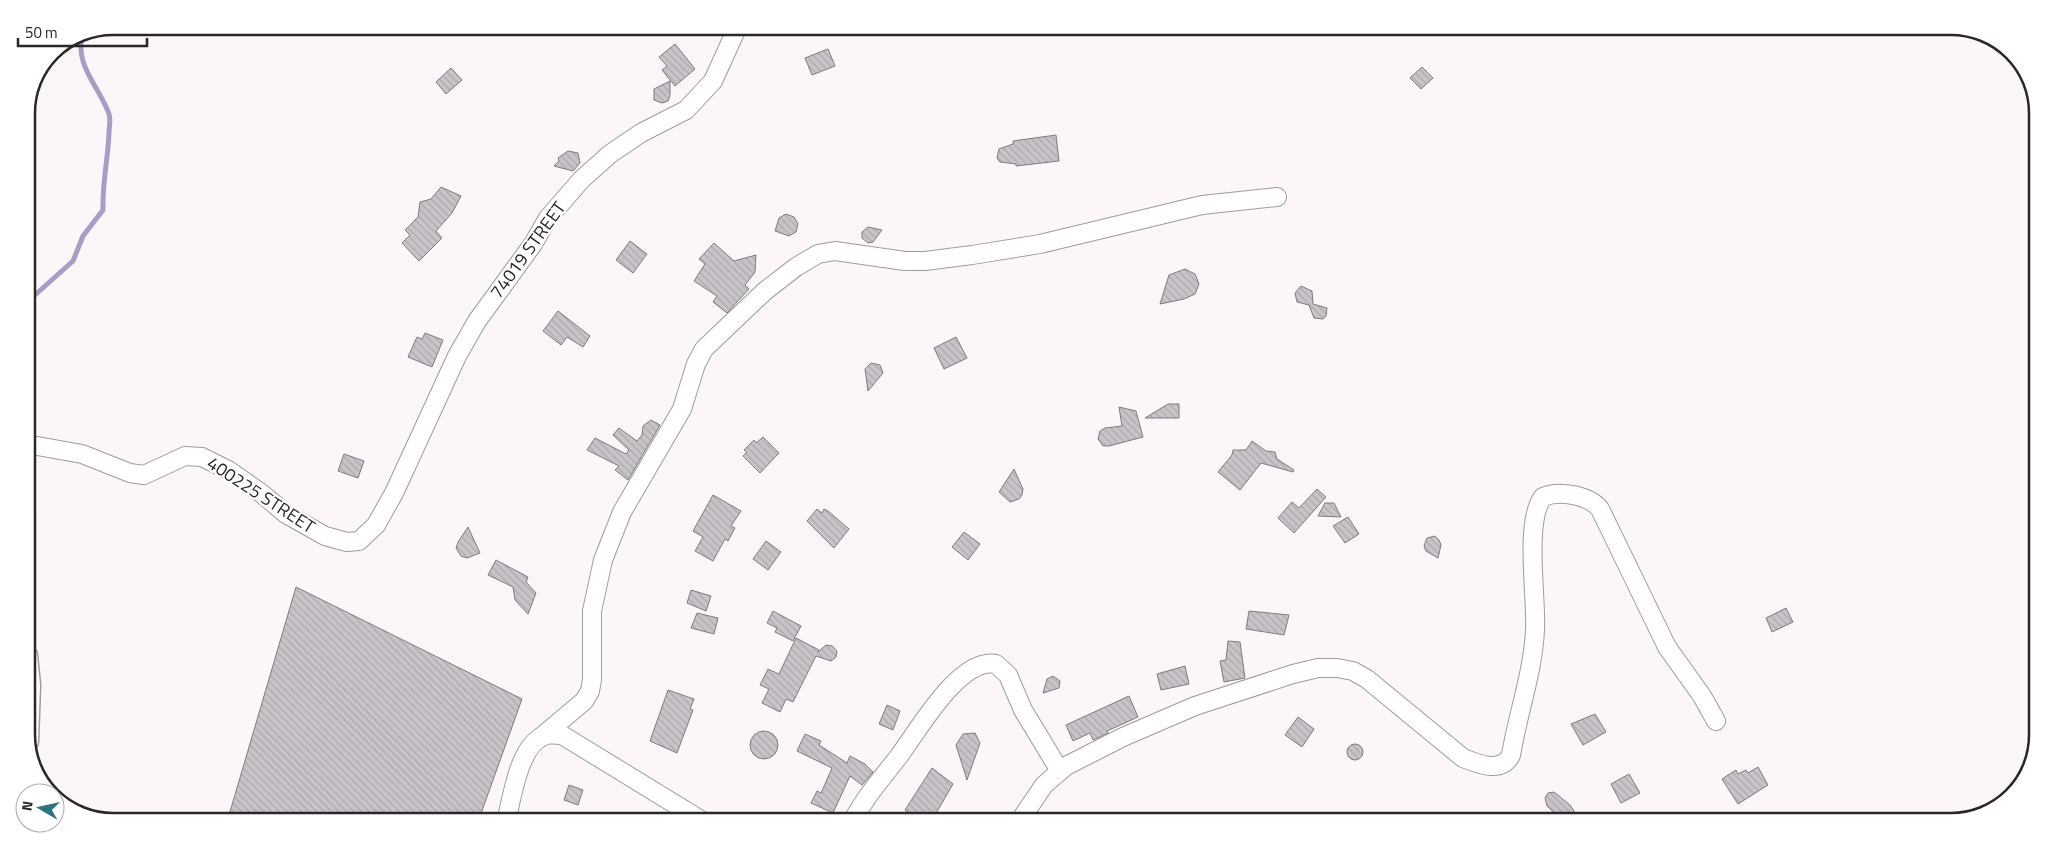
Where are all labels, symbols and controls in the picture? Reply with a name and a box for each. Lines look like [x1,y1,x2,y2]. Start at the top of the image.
scale bar [18,15,146,47]
text: 50 m [25,21,58,44]
street label: 74019 STREET [483,195,572,304]
street label: 400225 STREET [202,449,321,540]
north arrow [15,783,65,833]
text: N [16,799,38,812]

